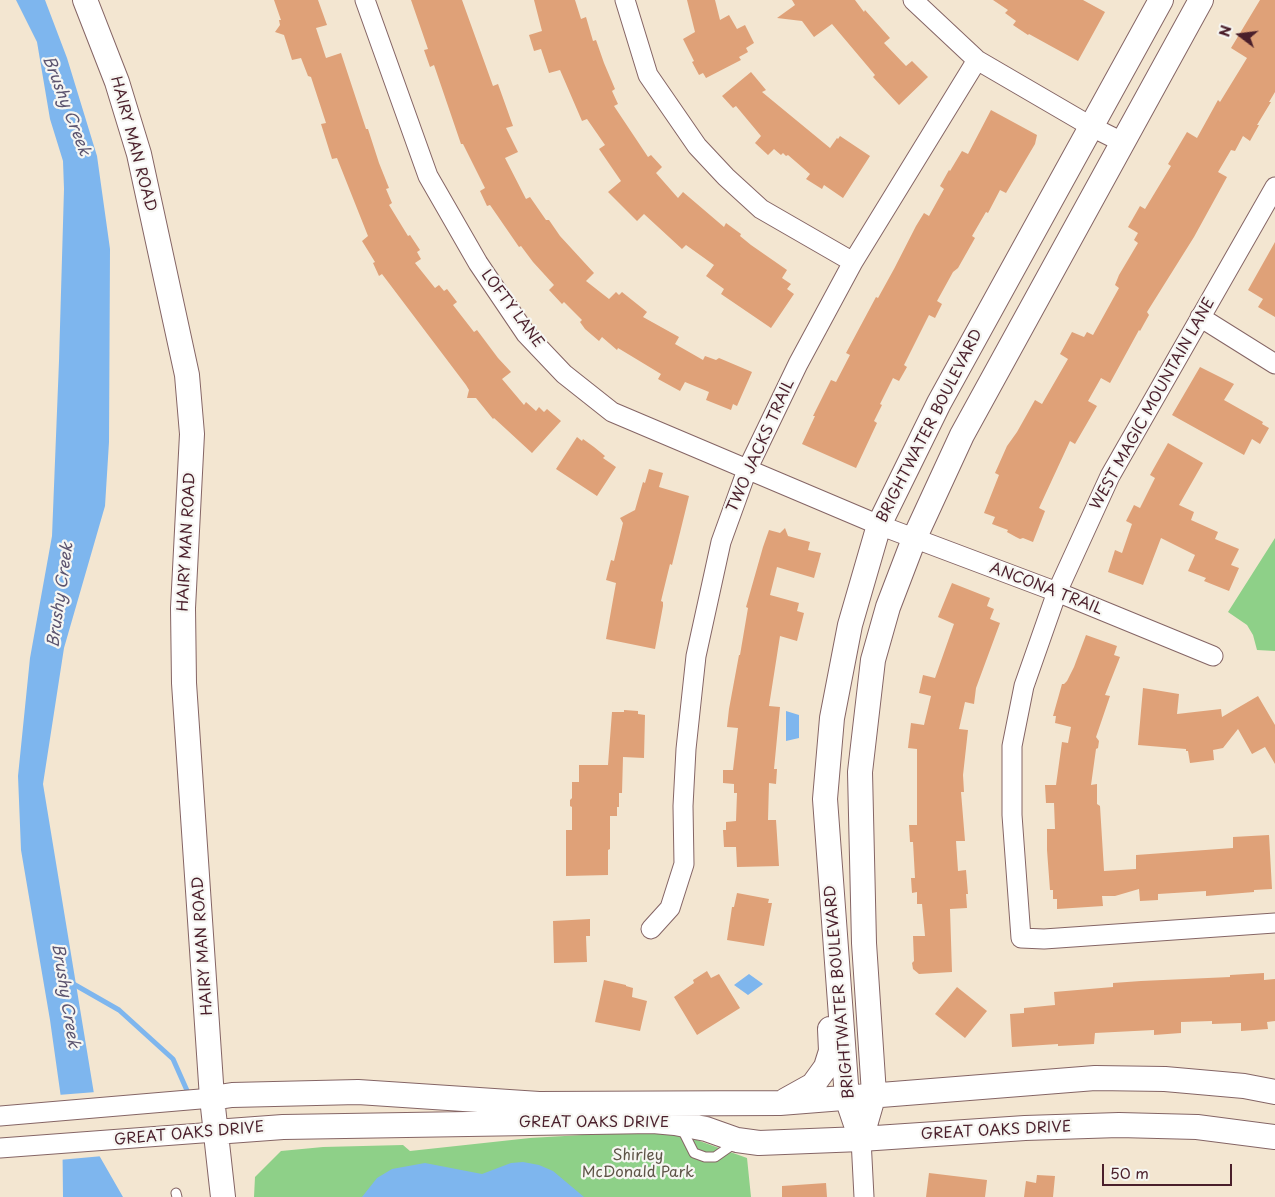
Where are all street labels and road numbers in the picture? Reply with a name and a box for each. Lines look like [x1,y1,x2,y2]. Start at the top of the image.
street label: HAIRY MAN ROAD [106,74,160,214]
street label: LOFTY LANE [477,267,547,351]
street label: WEST MAGIC MOUNTAIN LANE [1087,295,1219,513]
street label: BRIGHTWATER BOULEVARD [873,326,987,526]
street label: TWO JACKS TRAIL [724,377,798,515]
street label: HAIRY MAN ROAD [174,472,200,612]
street label: ANCONA TRAIL [987,559,1105,619]
street label: HAIRY MAN ROAD [189,876,217,1016]
street label: BRIGHTWATER BOULEVARD [822,884,858,1100]
street label: GREAT OAKS DRIVE [519,1114,669,1132]
street label: GREAT OAKS DRIVE [113,1118,265,1150]
street label: GREAT OAKS DRIVE [920,1118,1072,1144]

